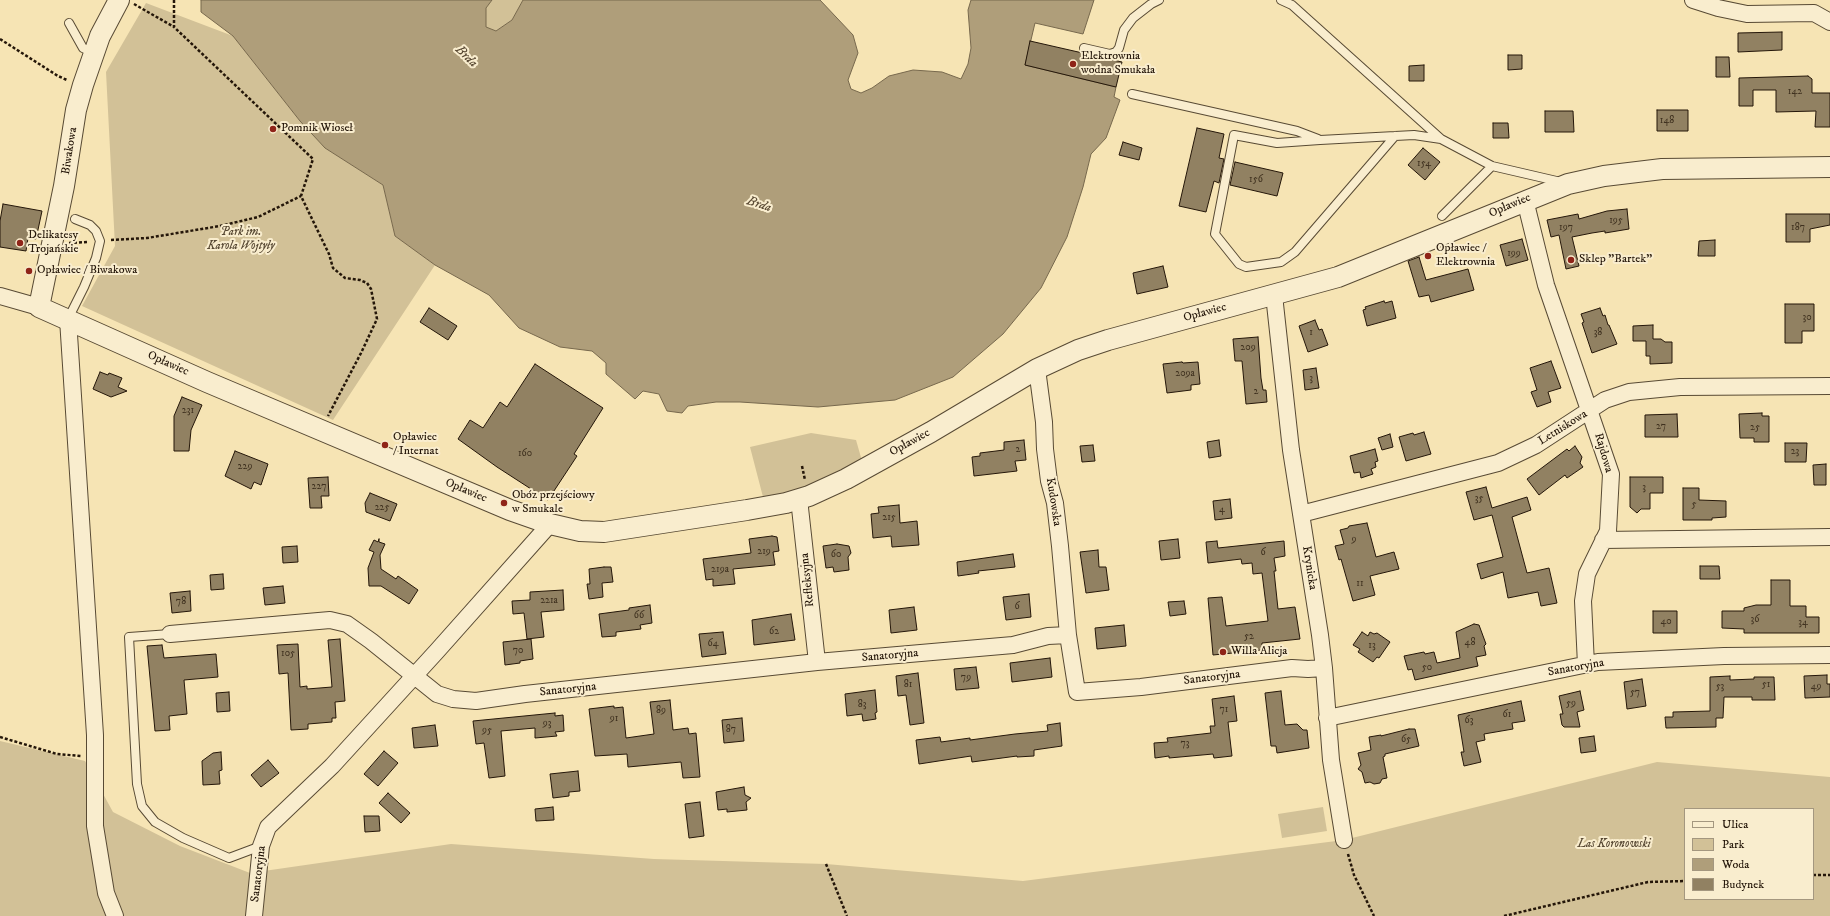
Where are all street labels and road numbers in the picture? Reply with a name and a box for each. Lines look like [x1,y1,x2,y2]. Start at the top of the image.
street label: Biwakowa [59,126,81,176]
street label: Opławiec [1487,191,1533,221]
street label: Opławiec [1182,300,1228,326]
street label: Opławiec [145,348,191,380]
street label: Letniskowa [1536,407,1590,449]
street label: Opławiec [887,426,933,460]
street label: Rajdowa [1590,432,1616,474]
street label: Opławiec [443,476,489,506]
street label: Kudowska [1042,477,1064,527]
street label: Krynicka [1298,545,1320,591]
street label: Refleksyjna [798,552,818,608]
street label: Sanatoryjna [861,646,919,666]
street label: Sanatoryjna [1547,656,1605,680]
street label: Sanatoryjna [1183,667,1241,689]
street label: Sanatoryjna [539,680,597,700]
street label: Sanatoryjna [248,845,270,903]

